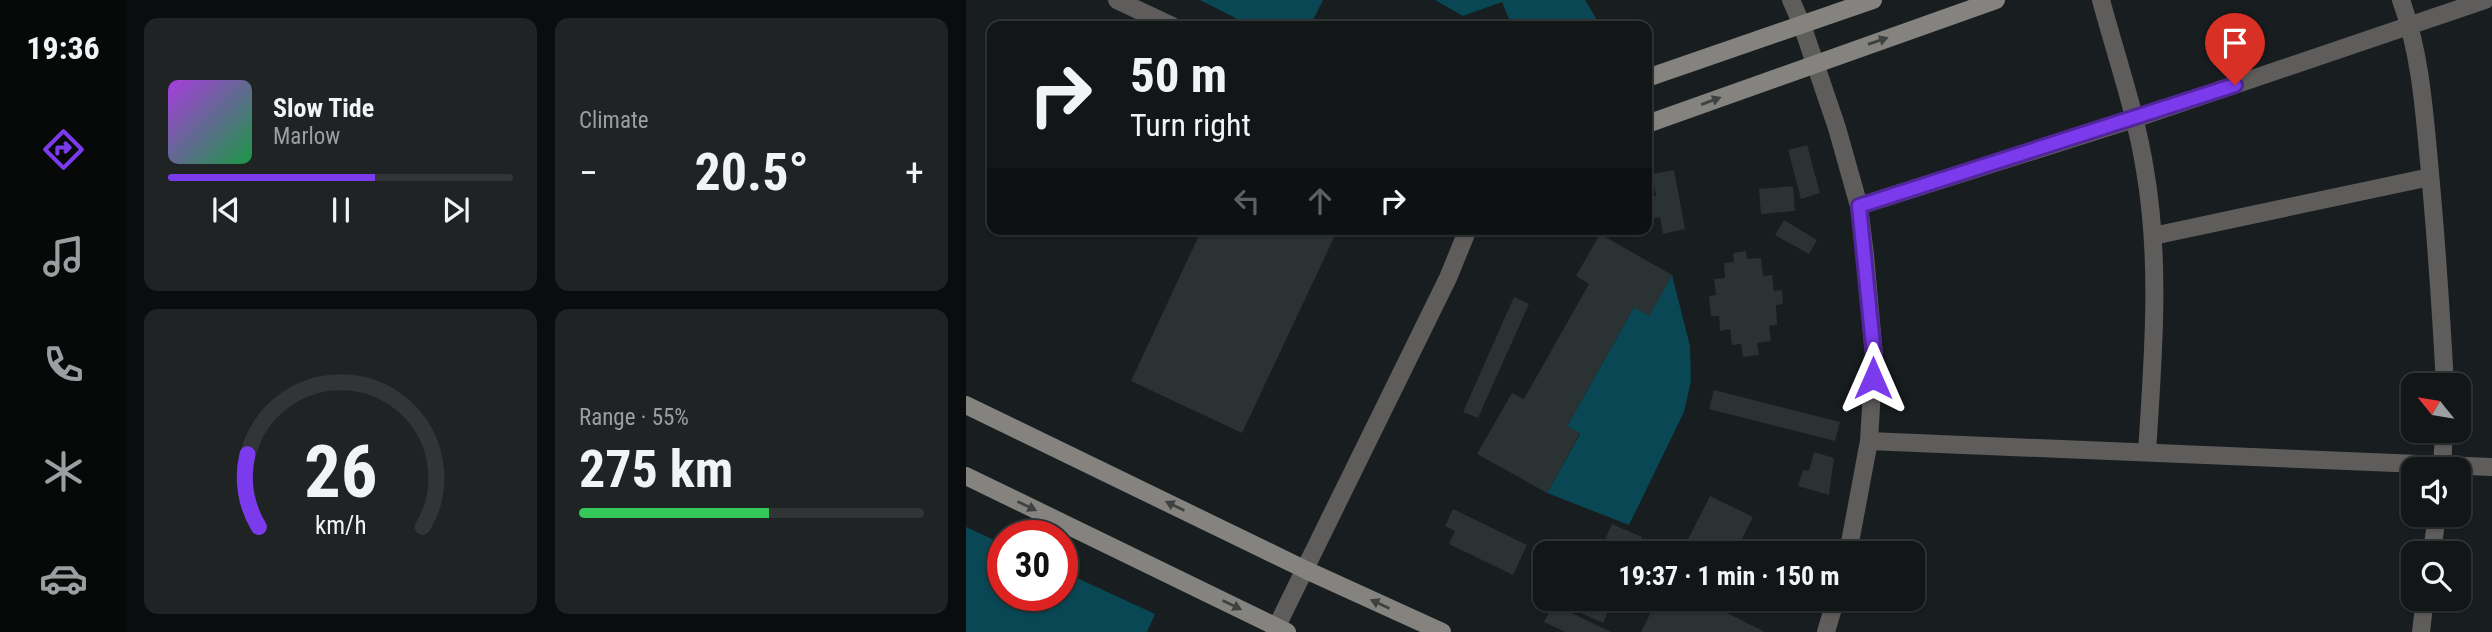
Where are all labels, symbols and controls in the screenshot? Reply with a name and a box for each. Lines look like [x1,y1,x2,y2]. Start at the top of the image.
pin [2205,13,2265,85]
icon: arrive [2216,24,2254,62]
text: 19:36 [26,29,100,67]
one-way arrow [1868,35,1889,46]
text: 50 m [1130,47,1227,104]
icon: right [1015,49,1106,140]
text: Slow Tide [273,93,374,123]
one-way arrow [1700,95,1721,106]
text: Turn right [1130,106,1251,144]
text: Climate [579,107,649,134]
text: Marlow [273,123,340,150]
icon: directions [39,125,88,174]
text: 20.5° [694,142,809,203]
text: − [579,151,598,195]
text: + [905,151,924,195]
icon: left [1228,182,1266,220]
icon: ahead [1301,182,1339,220]
icon: right [1374,182,1412,220]
icon: previous [207,191,245,229]
icon: pause [322,191,360,229]
icon: next [437,191,475,229]
icon: music [39,232,88,281]
icon: phone [39,340,88,389]
position arrow [1836,341,1910,415]
north arrow [2401,373,2471,443]
map controls [2401,373,2471,611]
text: Range · 55% [579,404,689,431]
text: 26 [304,430,377,516]
text: 275 km [579,439,733,500]
icon: climate [39,447,88,496]
button: sound [2401,457,2471,527]
one-way arrow [1165,500,1185,512]
one-way arrow [1017,501,1037,512]
text: km/h [315,511,366,540]
speed limit sign: 30 [987,520,1078,611]
button: search [2401,541,2471,611]
icon: car [39,554,88,603]
text: 19:37 · 1 min · 150 m [1619,561,1839,591]
one-way arrow [1370,598,1390,609]
one-way arrow [1222,600,1242,611]

